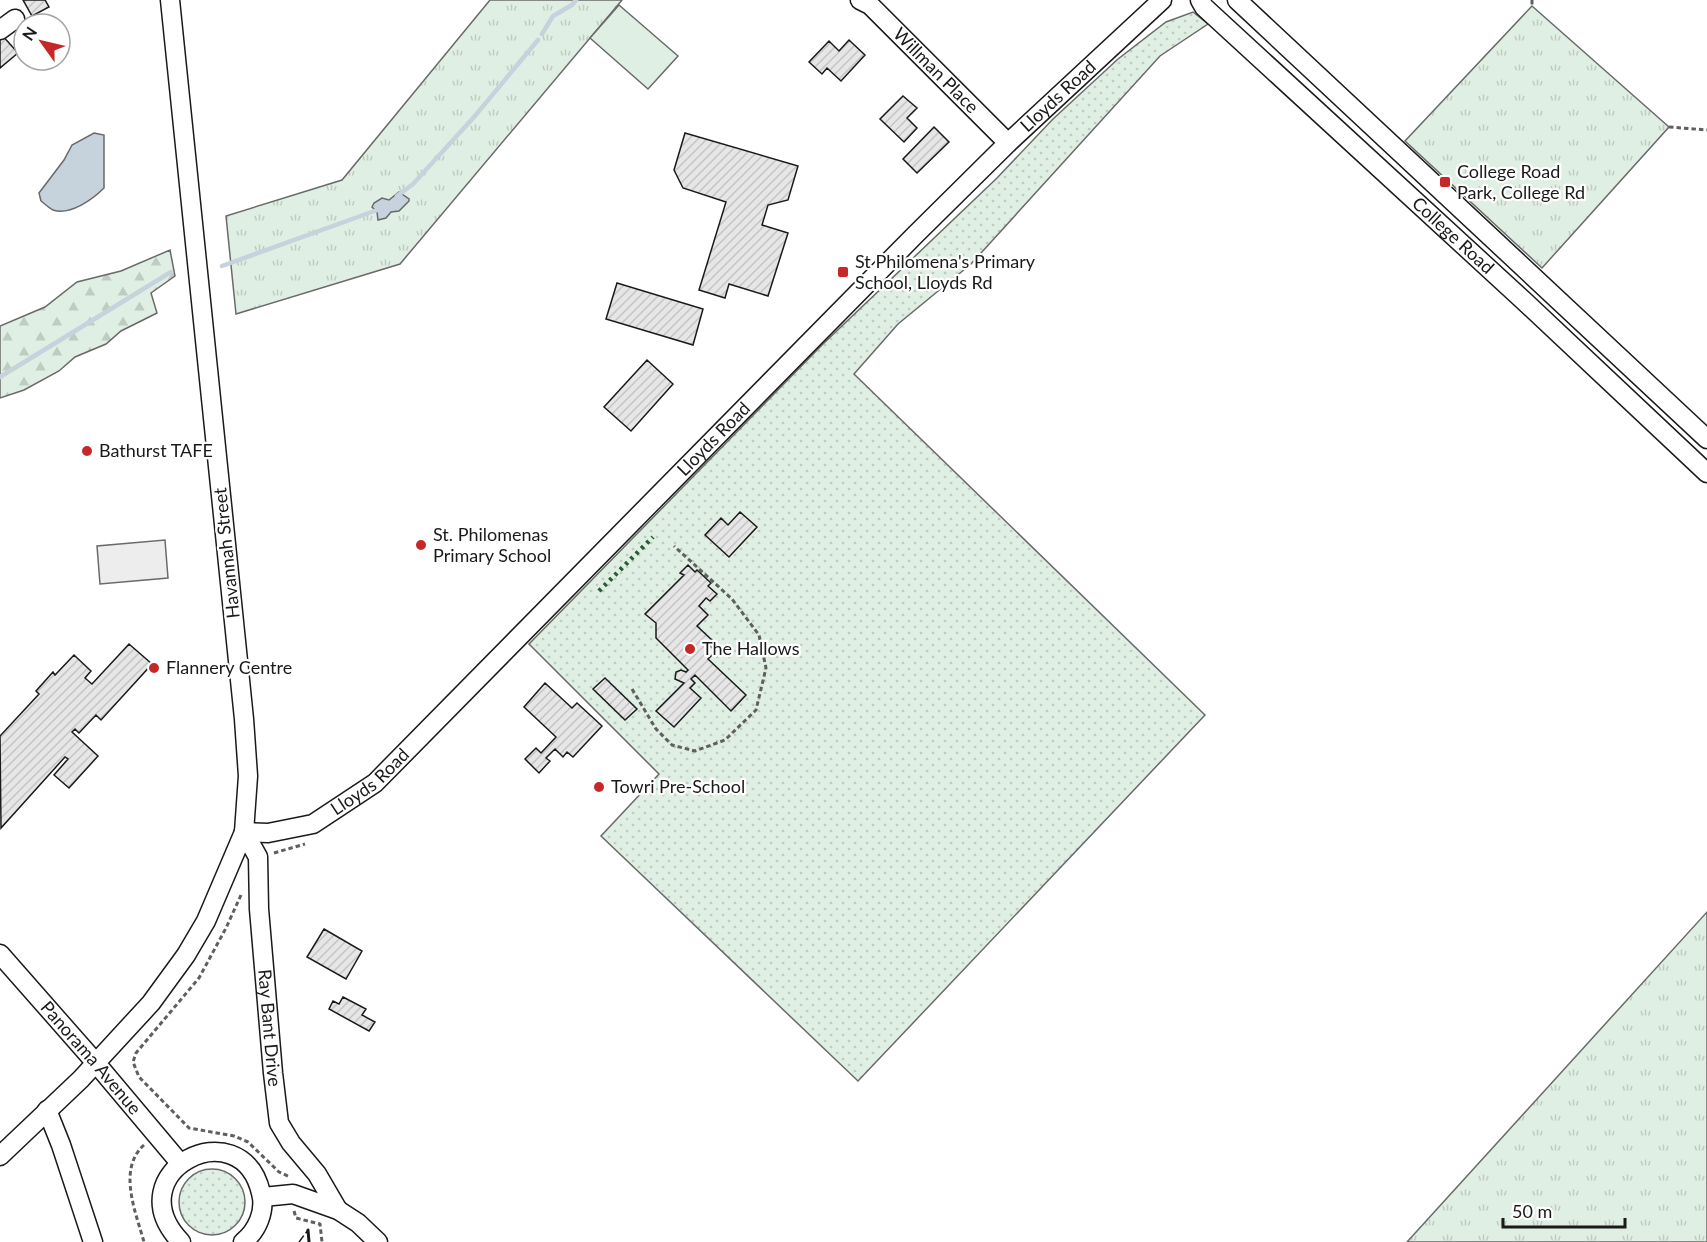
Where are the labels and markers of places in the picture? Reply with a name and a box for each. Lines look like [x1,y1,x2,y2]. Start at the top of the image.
place label: College Road Park, College Rd [1457,160,1585,203]
marker: College Road Park, College Rd [1438,175,1452,189]
place label: St Philomena's Primary School, Lloyds Rd [855,250,1036,293]
marker: St Philomena's Primary School, Lloyds Rd [836,265,850,279]
place label: Bathurst TAFE [99,439,213,461]
marker: Bathurst TAFE [80,444,94,458]
place label: St. Philomenas Primary School [433,523,551,566]
marker: St. Philomenas Primary School [414,538,428,552]
place label: The Hallows [702,637,800,659]
marker: The Hallows [683,642,697,656]
place label: Flannery Centre [166,656,292,678]
marker: Flannery Centre [147,661,161,675]
place label: Towri Pre-School [611,775,745,797]
marker: Towri Pre-School [592,780,606,794]

